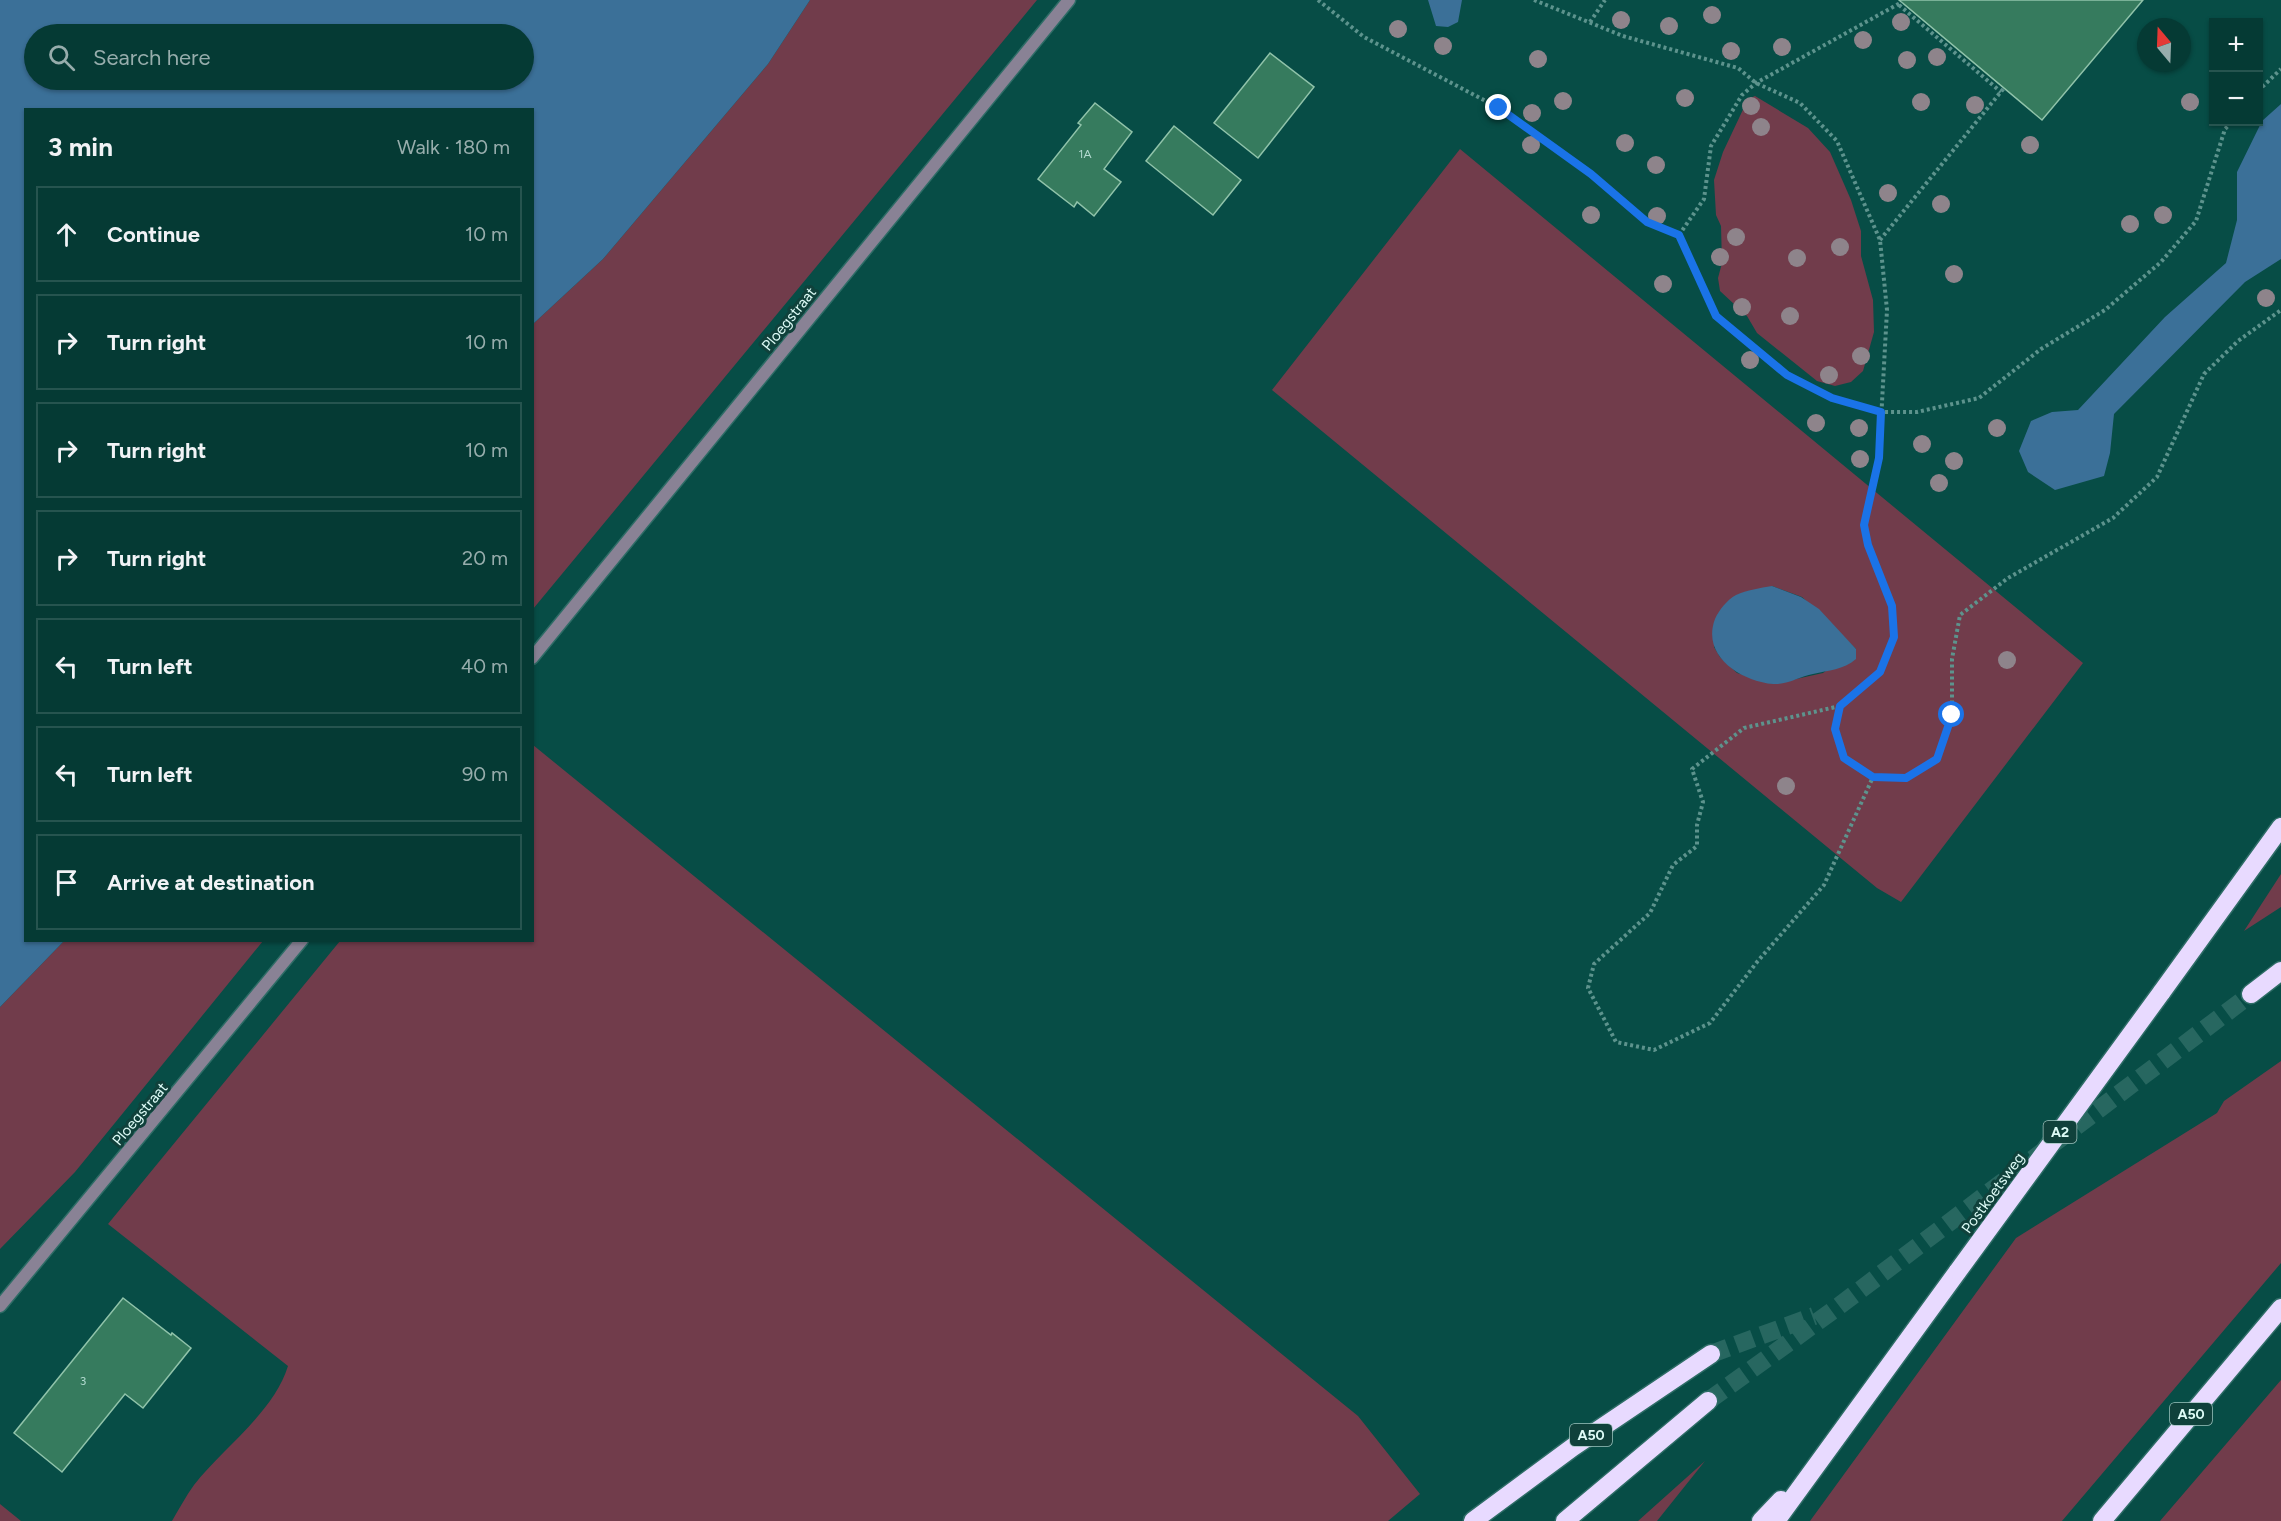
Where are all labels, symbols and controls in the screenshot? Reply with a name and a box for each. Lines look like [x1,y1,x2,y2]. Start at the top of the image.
north arrow [2137,18,2191,72]
map controls [2209,18,2263,126]
button: + [2209,18,2263,72]
search box [24,24,534,90]
icon: search [45,41,78,74]
text: Search here [93,44,211,71]
button: − [2209,72,2263,126]
route end [1485,94,1511,120]
text: 3 min [48,131,113,163]
text: Walk · 180 m [397,135,510,159]
house number: 1A [1078,147,1092,161]
icon: ahead [50,218,83,251]
text: Continue [107,221,200,248]
text: 10 m [465,222,508,246]
street label: Ploegstraat [758,283,820,354]
icon: right [50,326,83,359]
text: Turn right [107,329,206,356]
text: 10 m [465,330,508,354]
icon: right [50,434,83,467]
text: Turn right [107,437,206,464]
text: 10 m [465,438,508,462]
icon: right [50,542,83,575]
text: Turn right [107,545,206,572]
text: 20 m [462,546,508,570]
icon: left [50,650,83,683]
text: Turn left [107,653,193,680]
text: 40 m [461,654,508,678]
route start [1938,701,1964,727]
icon: left [50,758,83,791]
text: Turn left [107,761,193,788]
text: 90 m [462,762,508,786]
icon: arrive [50,866,83,899]
text: Arrive at destination [107,869,315,896]
street label: Ploegstraat [109,1079,172,1149]
road number: A2 [2044,1121,2076,1143]
street label: Postkoetsweg [1958,1149,2028,1237]
house number: 3 [80,1374,86,1388]
road number: A50 [2170,1403,2212,1425]
road number: A50 [1570,1424,1612,1446]

